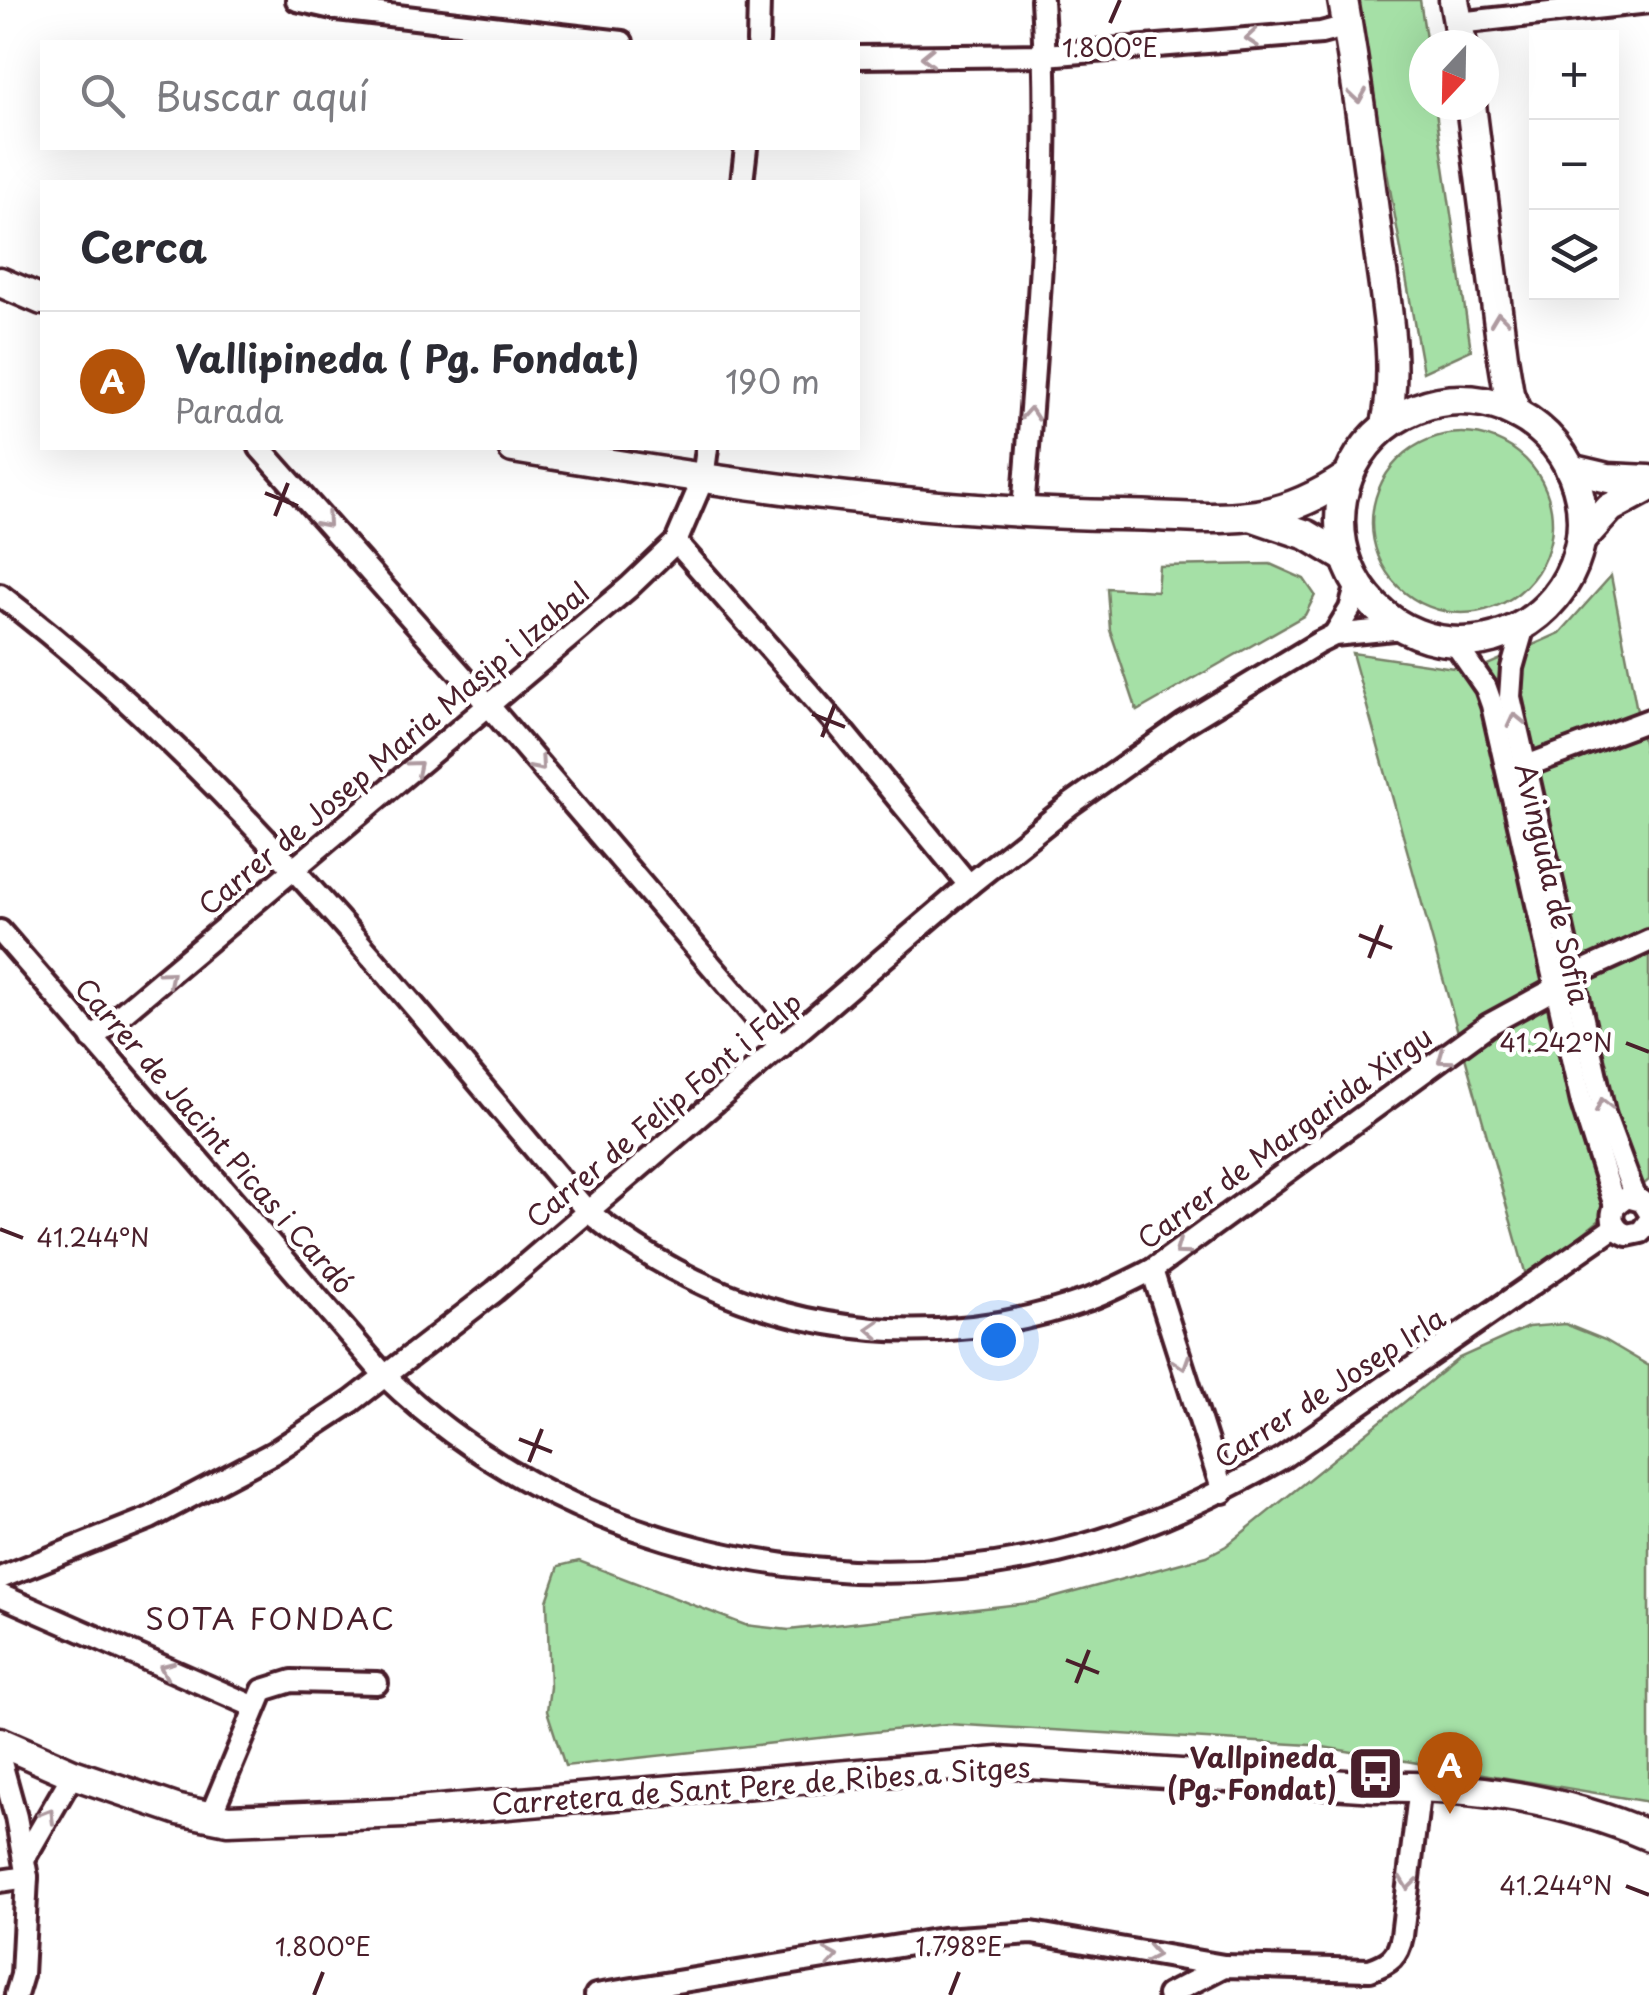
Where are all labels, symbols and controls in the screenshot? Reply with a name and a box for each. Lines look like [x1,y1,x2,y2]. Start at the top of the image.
one-way arrow [1244,27,1260,49]
text: 1.800°E [1062,28,1158,66]
north arrow [1409,30,1499,120]
map controls [1529,30,1619,300]
button: + [1529,30,1619,120]
search box [40,40,860,150]
one-way arrow [920,46,936,67]
text: Buscar aquí [155,67,369,124]
icon: search [75,68,130,123]
one-way arrow [1346,88,1367,105]
button: − [1529,120,1619,210]
button: layers [1529,210,1619,300]
text: Cerca [80,214,207,277]
one-way arrow [1489,311,1510,327]
text: Vallipineda ( Pg. Fondat) [175,329,639,386]
text: A [100,357,125,405]
text: 190 m [725,357,820,405]
text: Parada [175,386,283,434]
one-way arrow [1019,405,1041,421]
one-way arrow [313,509,331,527]
street label: Carrer de Josep Maria Masip i Izabal [188,571,598,925]
one-way arrow [1506,712,1527,729]
one-way arrow [528,753,546,772]
street label: Avinguda de Sofia [1505,759,1602,1009]
one-way arrow [405,761,423,779]
street label: Carrer de Jacint Picas i Cardó [65,967,365,1303]
one-way arrow [156,970,174,988]
street label: Carrer de Felip Font i Falp [516,980,810,1237]
street label: Carrer de Margarida Xirgu [1128,1015,1441,1259]
text: 41.242°N [1499,1023,1613,1061]
one-way arrow [1436,1045,1455,1064]
one-way arrow [1594,1097,1615,1114]
text: 41.244°N [36,1218,150,1256]
one-way arrow [1174,1237,1192,1255]
street label: Carrer de Josep Irla [1205,1295,1454,1478]
your location [973,1315,1024,1366]
one-way arrow [865,1319,881,1340]
one-way arrow [1170,1354,1191,1371]
district label: SOTA FONDAC [145,1595,397,1640]
one-way arrow [158,1660,176,1680]
pin: A [1418,1732,1482,1814]
place label: Vallpineda (Pg. Fondat) [1167,1735,1337,1810]
street label: Carretera de Sant Pere de Ribes a Sitges [490,1744,1032,1825]
bus stop icon: Vallpineda (Pg. Fondat) [1346,1744,1406,1804]
one-way arrow [36,1808,55,1826]
text: 41.244°N [1499,1866,1613,1904]
one-way arrow [1398,1875,1419,1891]
text: 1.800°E [275,1927,371,1965]
text: 1.798°E [916,1927,1002,1965]
one-way arrow [1144,1943,1161,1964]
one-way arrow [823,1947,839,1968]

